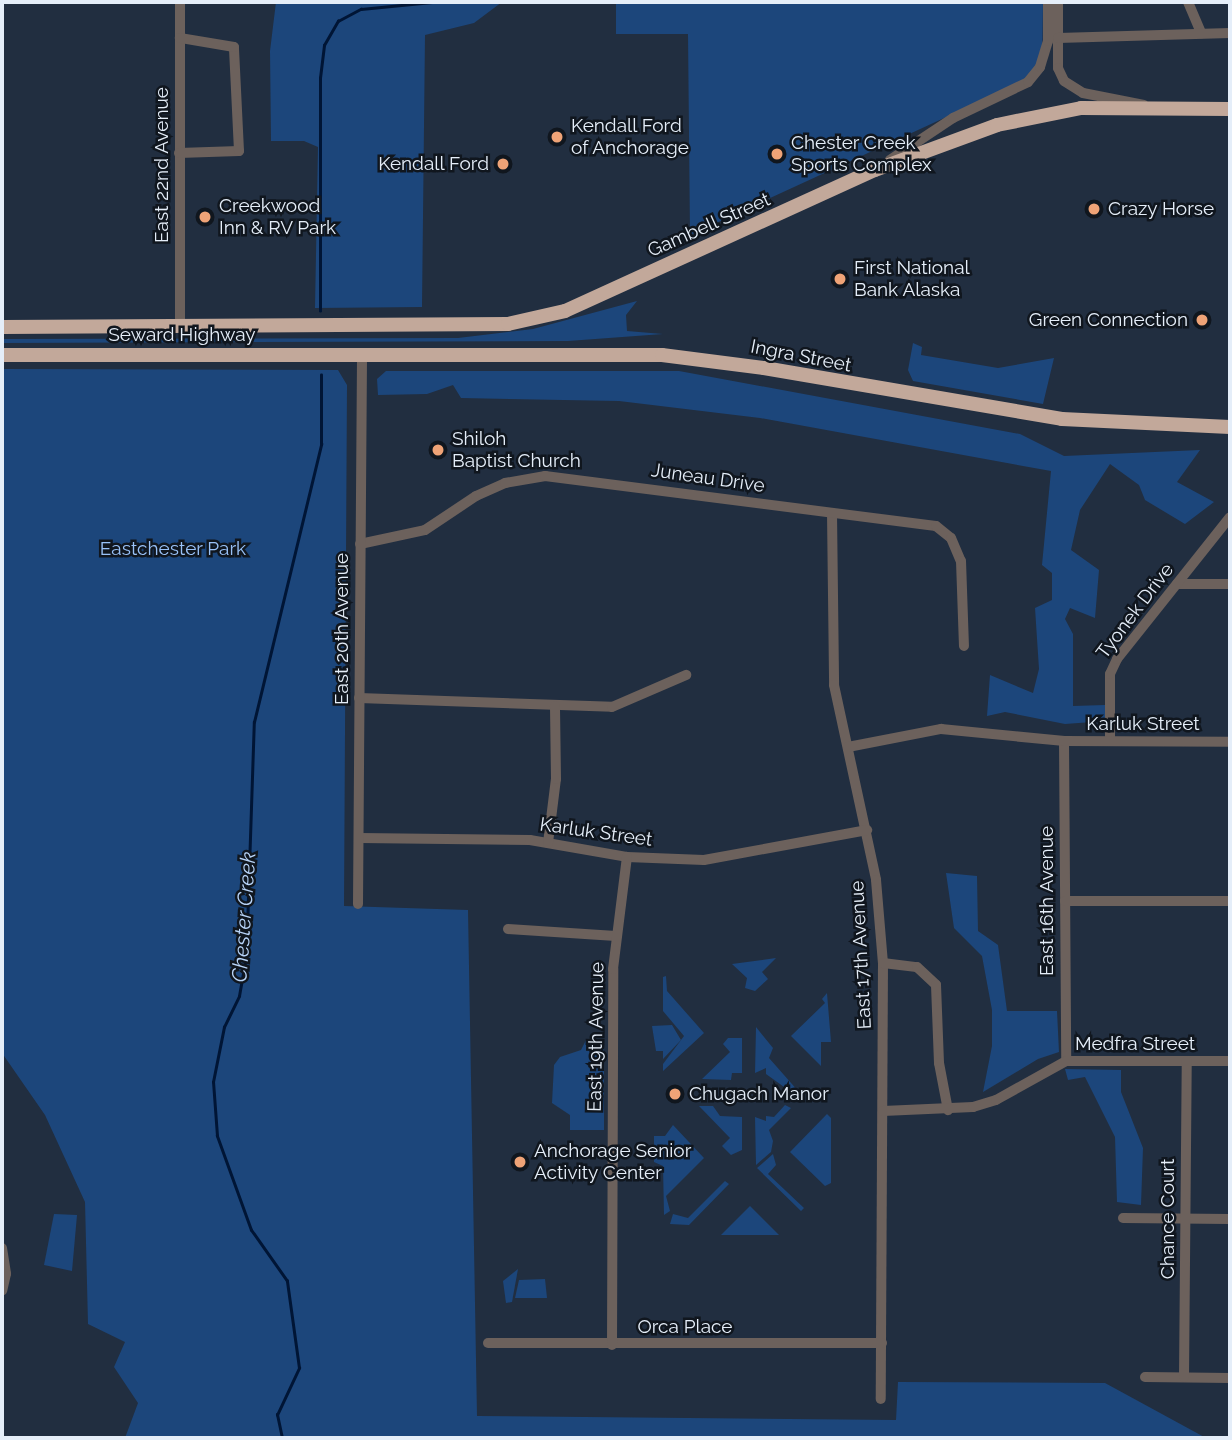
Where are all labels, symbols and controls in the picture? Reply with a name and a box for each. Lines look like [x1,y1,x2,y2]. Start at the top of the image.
street label: East 22nd Avenue [151,87,173,243]
place label: Kendall Ford of Anchorage [571,115,690,159]
marker: Kendall Ford of Anchorage [549,129,565,145]
place label: Chester Creek Sports Complex [791,132,932,176]
marker: Chester Creek Sports Complex [769,146,785,162]
place label: Kendall Ford [378,153,489,175]
marker: Kendall Ford [495,156,511,172]
street label: Gambell Street [644,188,774,262]
place label: Creekwood Inn & RV Park [219,195,337,239]
place label: Crazy Horse [1108,198,1215,220]
marker: Crazy Horse [1086,201,1102,217]
marker: Creekwood Inn & RV Park [197,209,213,225]
place label: First National Bank Alaska [854,257,970,301]
marker: First National Bank Alaska [832,271,848,287]
place label: Green Connection [1029,309,1188,331]
marker: Green Connection [1194,312,1210,328]
street label: Seward Highway [108,324,256,346]
street label: Ingra Street [749,335,853,377]
place label: Shiloh Baptist Church [452,428,581,472]
marker: Shiloh Baptist Church [430,442,446,458]
street label: Juneau Drive [650,459,766,497]
park label: Eastchester Park [100,538,246,560]
street label: East 20th Avenue [331,553,353,705]
street label: Tyonek Drive [1092,559,1178,663]
street label: Karluk Street [1086,713,1200,735]
street label: Karluk Street [538,813,654,851]
street label: East 16th Avenue [1036,826,1058,976]
water label: Chester Creek [227,851,261,983]
street label: East 17th Avenue [846,880,876,1030]
street label: East 19th Avenue [583,962,609,1112]
street label: Medfra Street [1075,1033,1195,1055]
place label: Chugach Manor [689,1083,829,1105]
marker: Chugach Manor [667,1086,683,1102]
place label: Anchorage Senior Activity Center [534,1140,691,1184]
marker: Anchorage Senior Activity Center [512,1154,528,1170]
street label: Chance Court [1157,1159,1179,1279]
street label: Orca Place [637,1316,733,1338]

